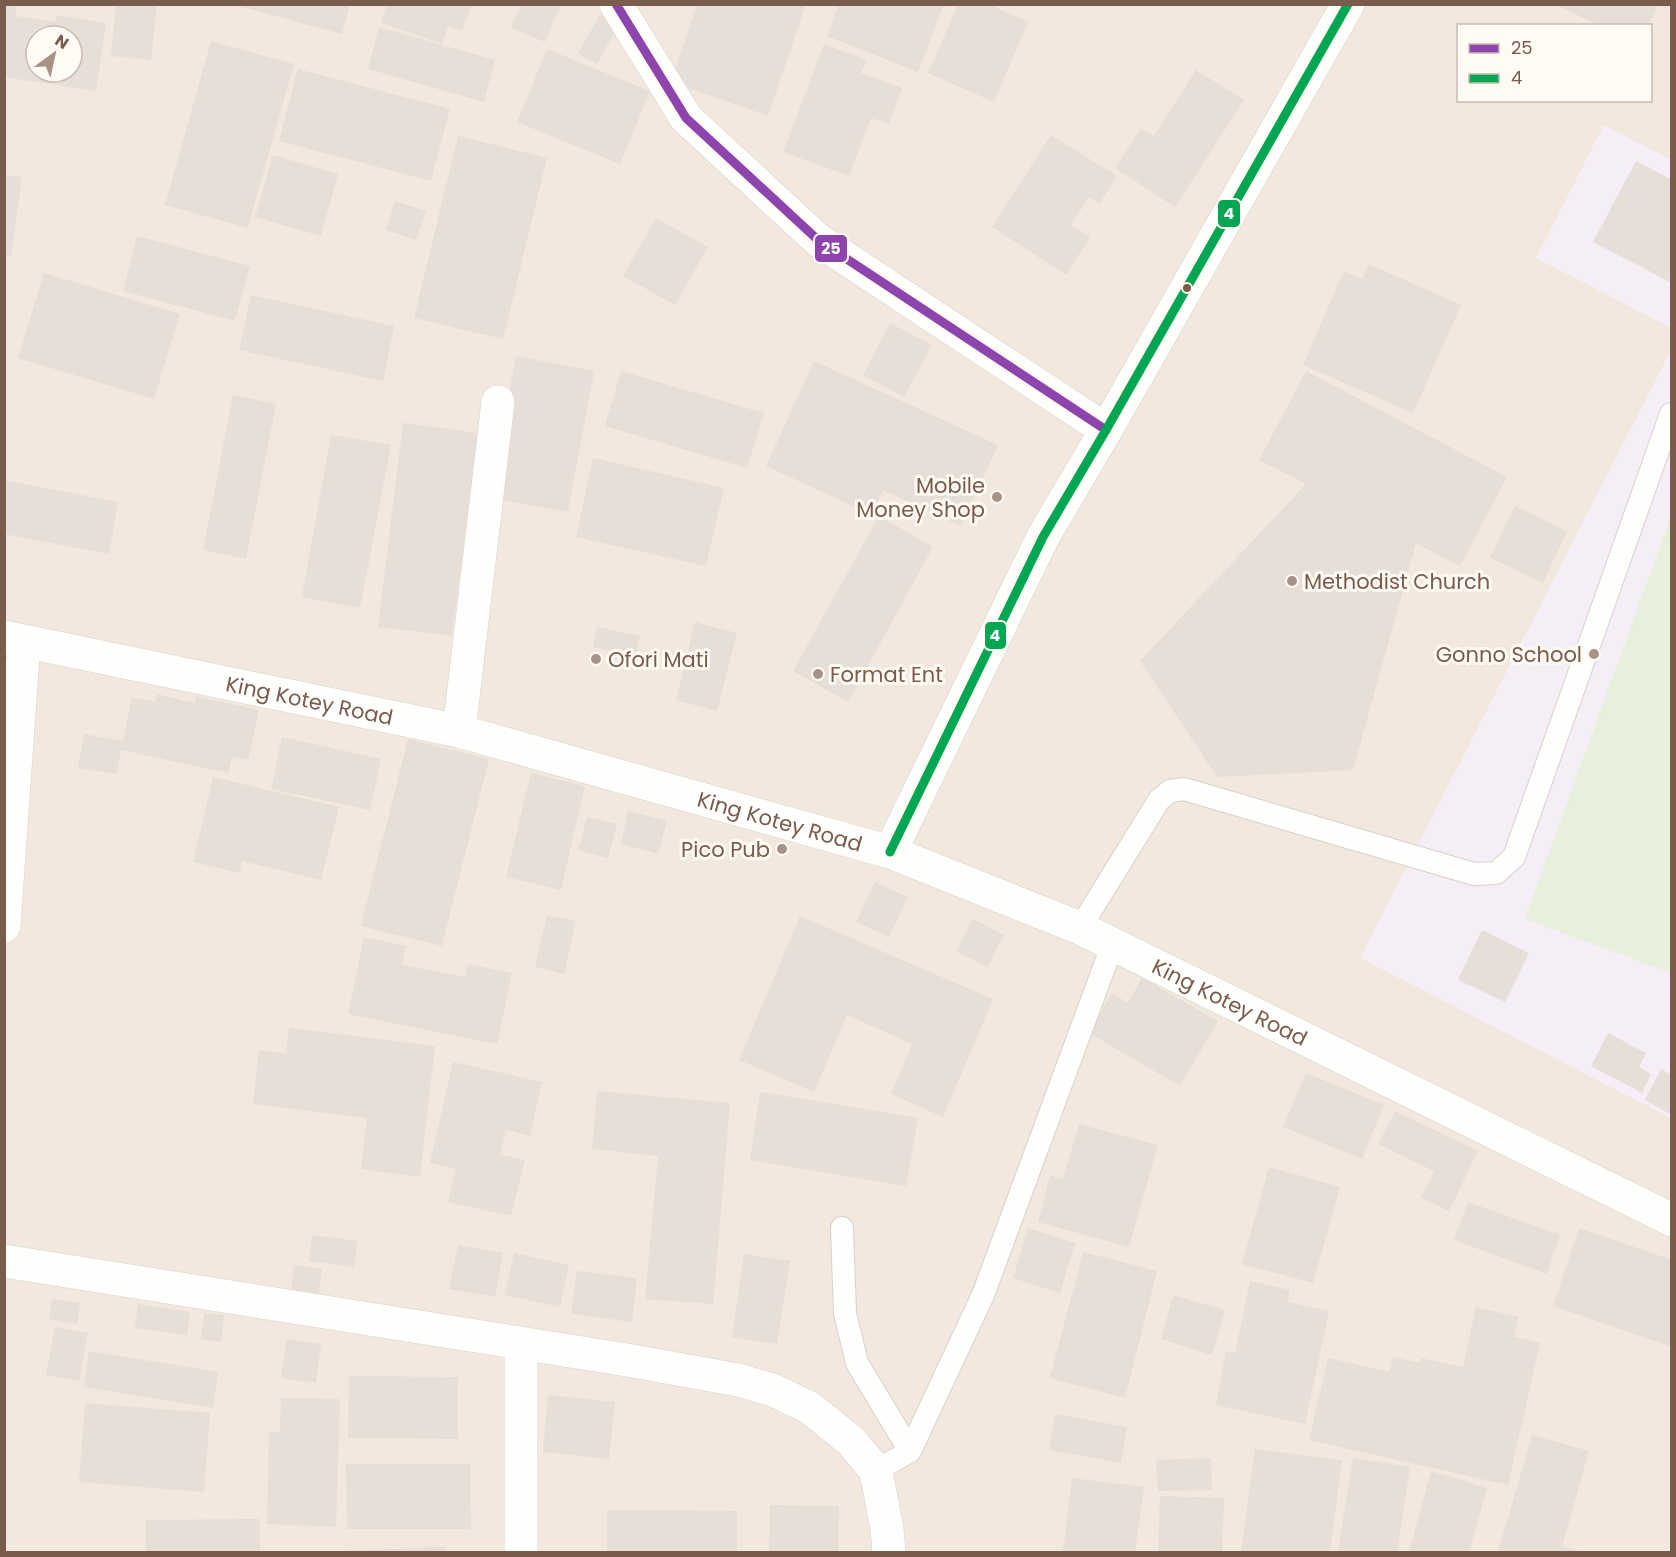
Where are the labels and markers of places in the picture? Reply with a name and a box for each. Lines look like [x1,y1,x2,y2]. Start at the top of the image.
unlabelled marker [1181,282,1193,294]
place label: Mobile Money Shop [856,471,985,524]
marker: Mobile Money Shop [990,490,1004,504]
place label: Methodist Church [1304,567,1490,596]
marker: Methodist Church [1285,574,1299,588]
place label: Gonno School [1436,640,1582,669]
place label: Ofori Mati [608,645,709,674]
marker: Gonno School [1587,647,1601,661]
marker: Ofori Mati [589,652,603,666]
place label: Format Ent [830,660,943,689]
marker: Format Ent [811,667,825,681]
place label: Pico Pub [681,835,770,864]
marker: Pico Pub [775,842,789,856]

